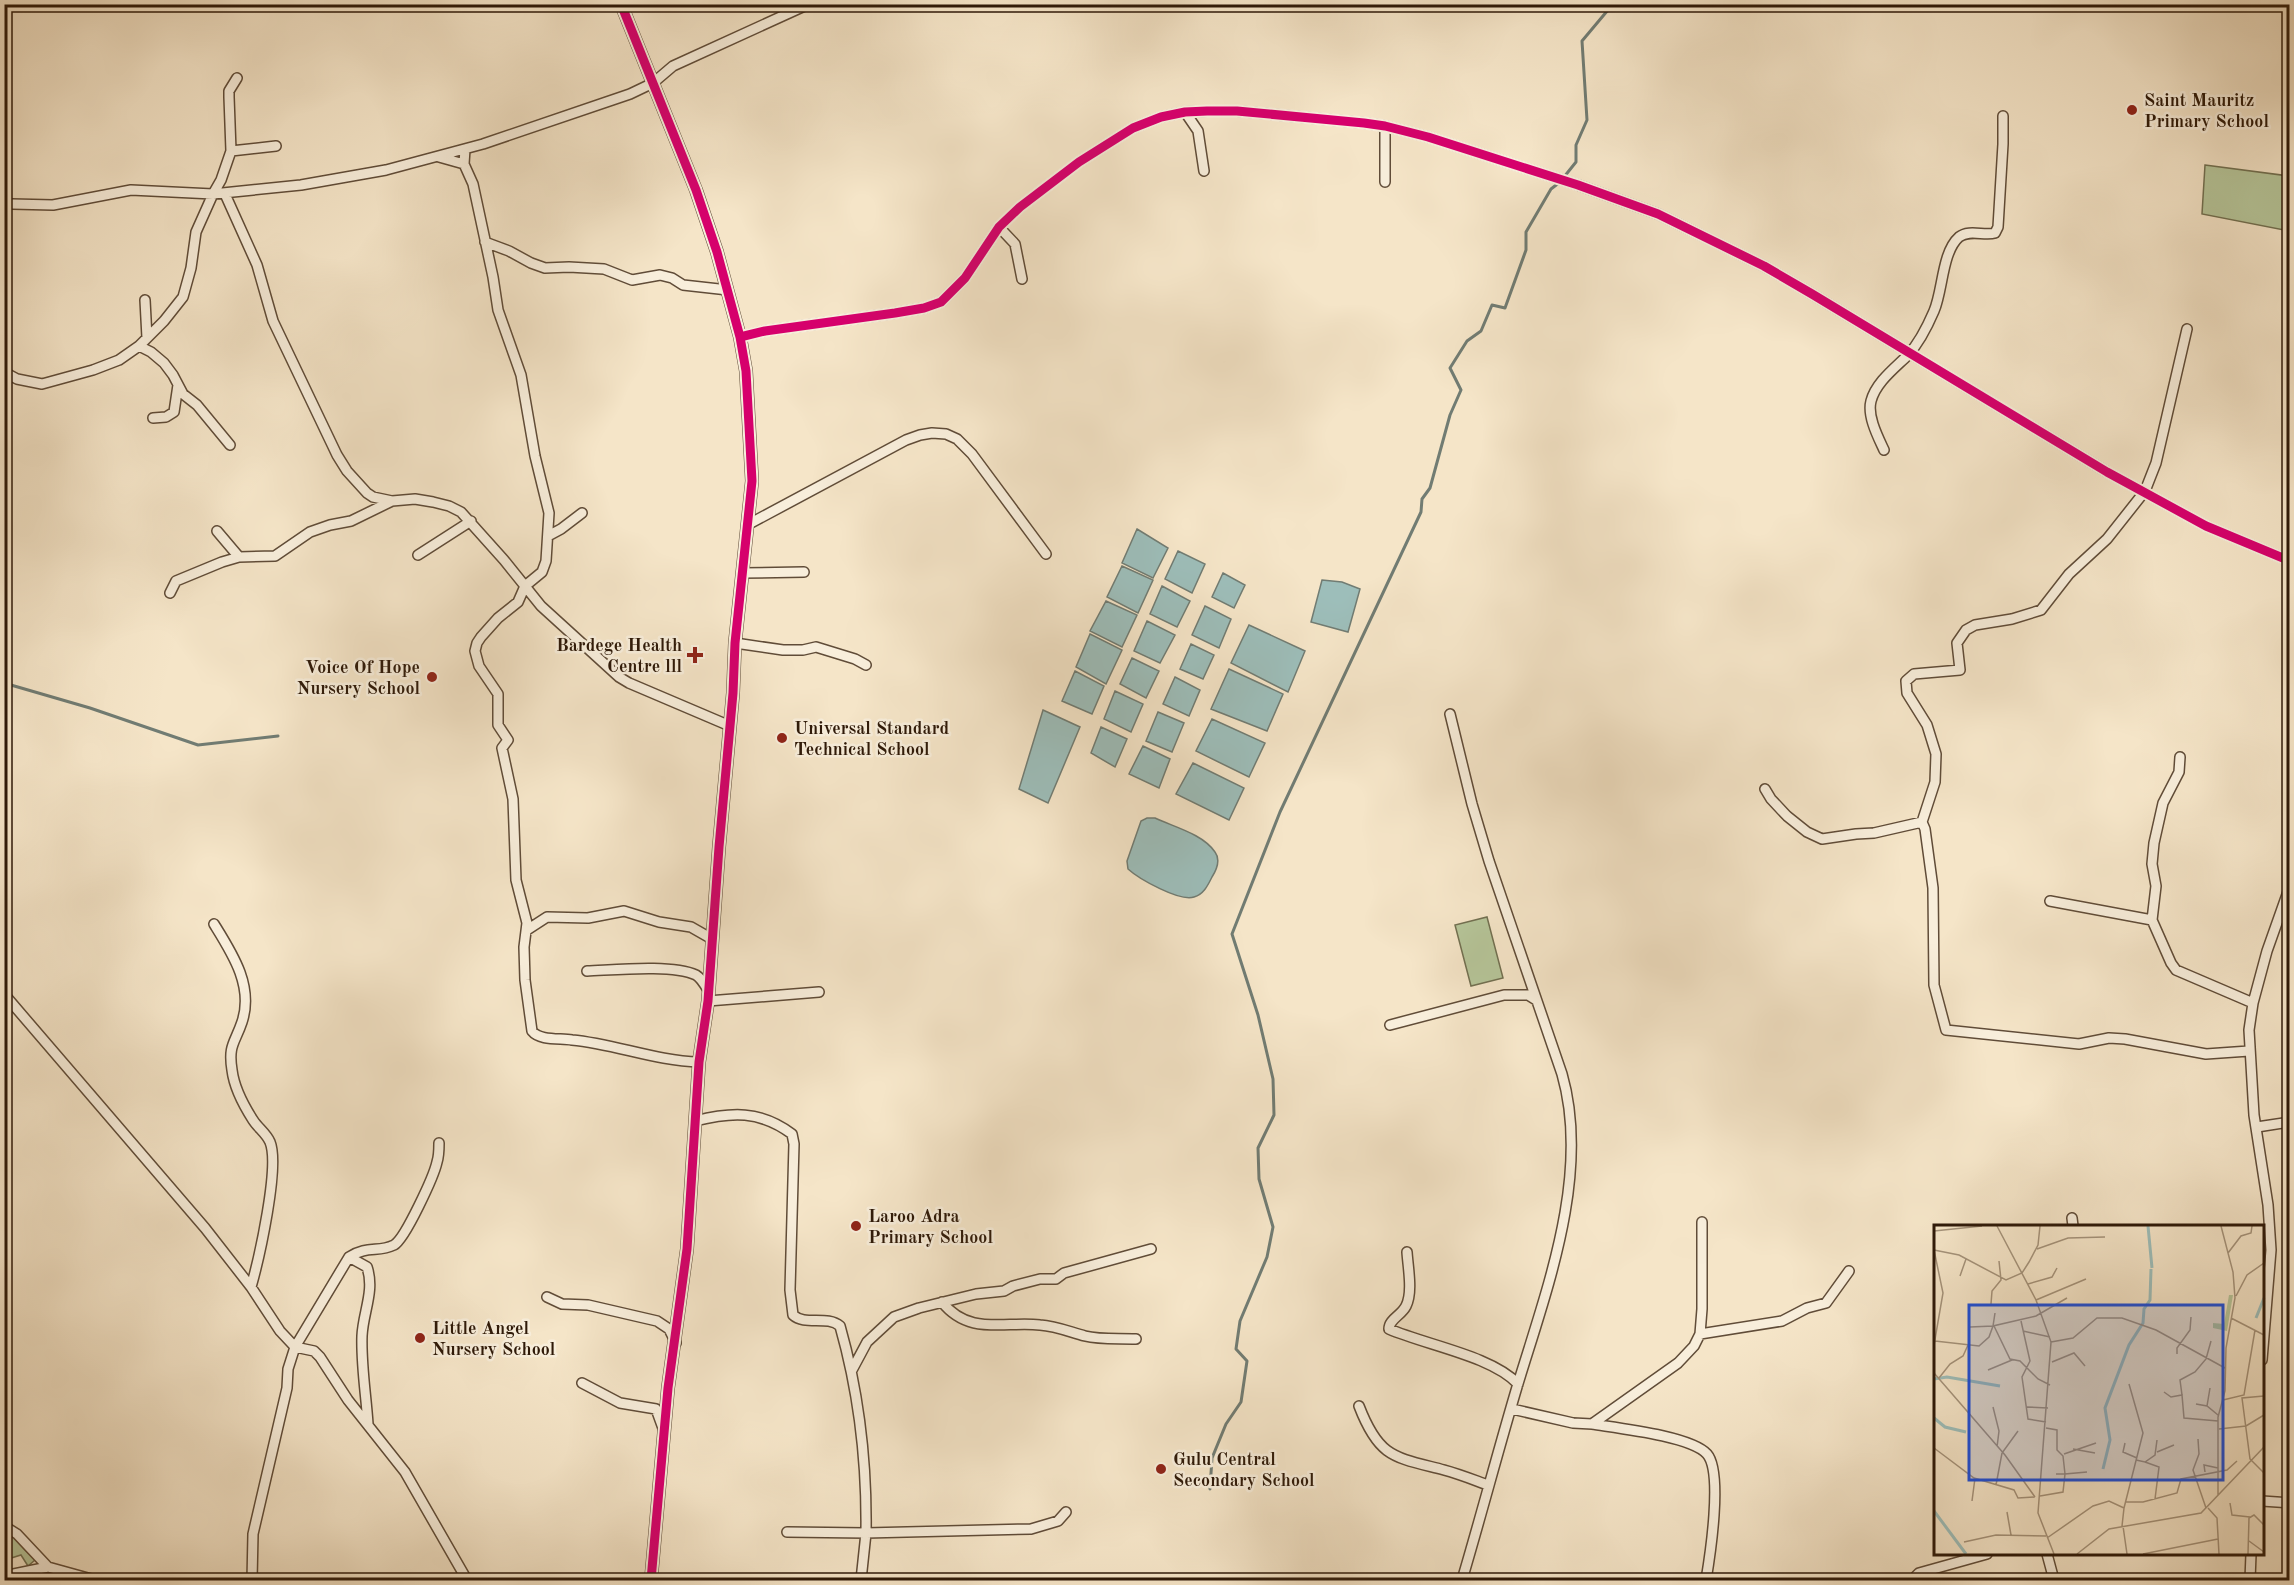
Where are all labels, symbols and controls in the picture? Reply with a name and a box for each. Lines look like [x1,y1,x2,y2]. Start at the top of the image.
place label: Saint Mauritz Primary School [2144,92,2269,131]
marker: Saint Mauritz Primary School [2125,103,2139,117]
place label: Bardege Health Centre lll [556,637,682,676]
marker: Bardege Health Centre lll [686,646,704,664]
place label: Voice Of Hope Nursery School [297,659,420,698]
marker: Voice Of Hope Nursery School [425,670,439,684]
place label: Universal Standard Technical School [794,720,949,759]
marker: Universal Standard Technical School [775,731,789,745]
place label: Laroo Adra Primary School [868,1208,993,1247]
marker: Laroo Adra Primary School [849,1219,863,1233]
inset map [1934,1225,2264,1555]
place label: Little Angel Nursery School [432,1320,556,1359]
marker: Little Angel Nursery School [413,1331,427,1345]
place label: Gulu Central Secondary School [1173,1451,1315,1490]
marker: Gulu Central Secondary School [1154,1462,1168,1476]

